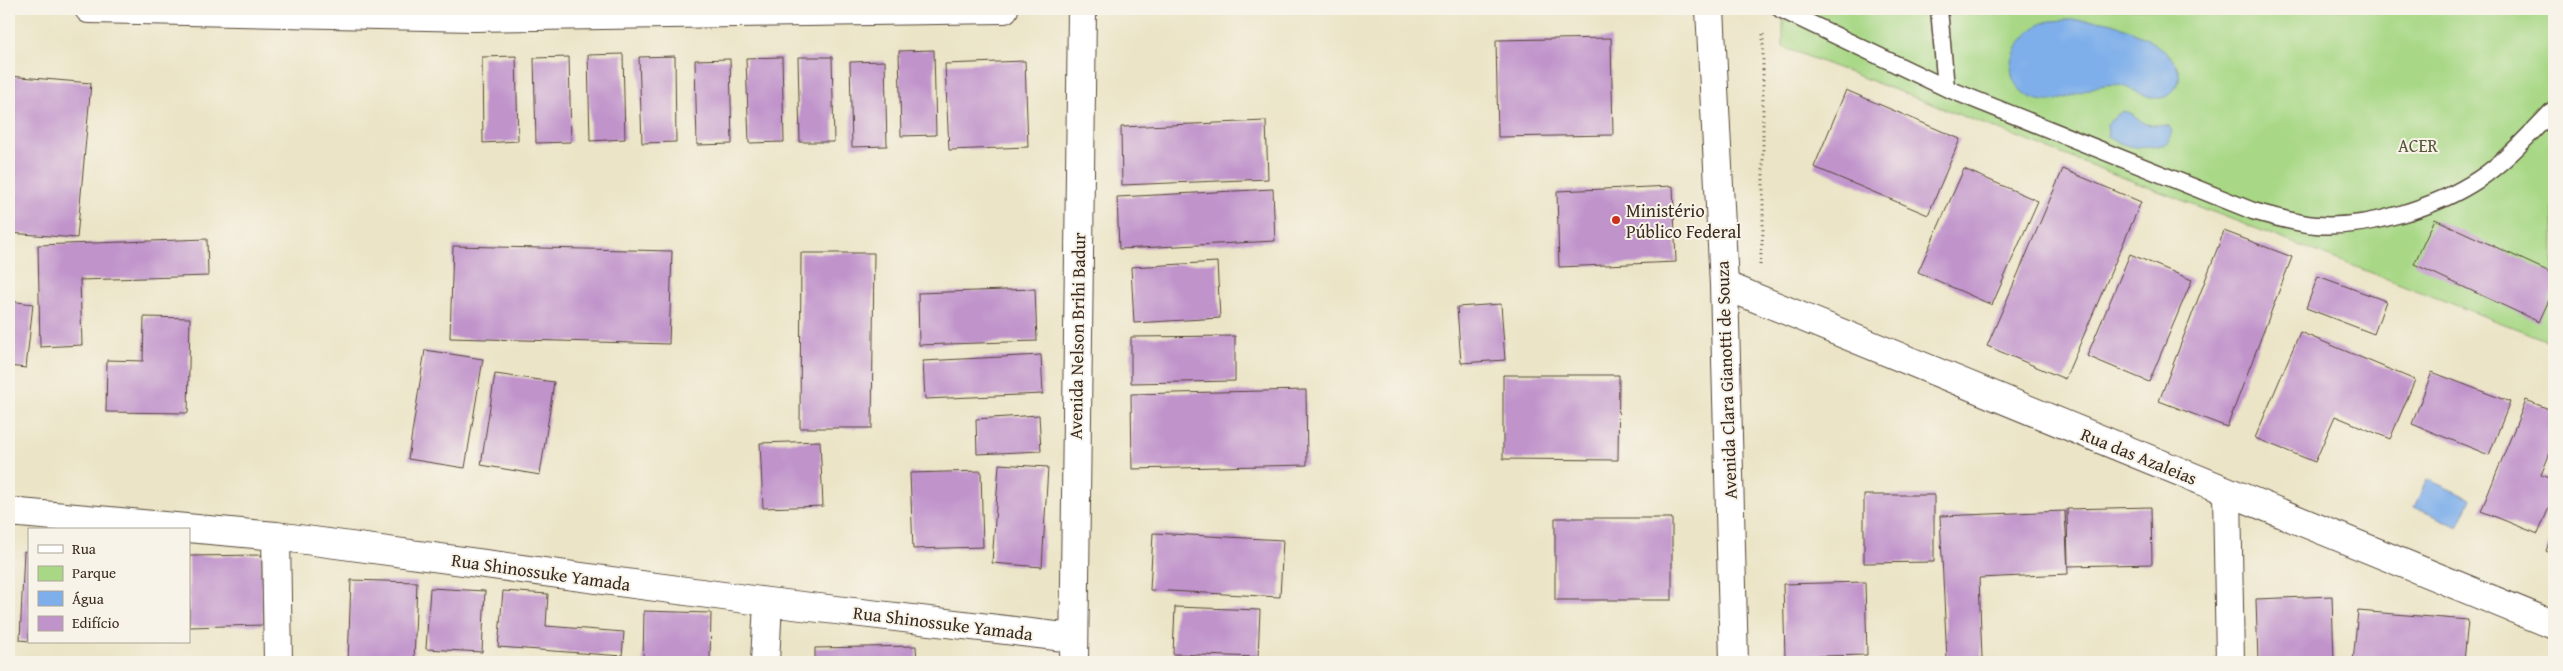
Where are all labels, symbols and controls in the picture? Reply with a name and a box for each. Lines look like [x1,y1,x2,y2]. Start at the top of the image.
park label: ACER [2398,132,2439,159]
place label: Ministério Público Federal [1626,197,1741,245]
marker: Ministério Público Federal [1610,214,1622,226]
street label: Avenida Nelson Brihi Badur [1062,232,1092,440]
street label: Avenida Clara Gianotti de Souza [1708,260,1744,500]
street label: Rua das Azaleias [2077,420,2201,492]
legend [28,528,190,644]
text: Rua [72,538,96,559]
street label: Rua Shinossuke Yamada [450,546,633,598]
text: Parque [72,562,116,583]
text: Água [72,588,104,609]
street label: Rua Shinossuke Yamada [852,599,1035,647]
text: Edifício [72,612,120,633]

